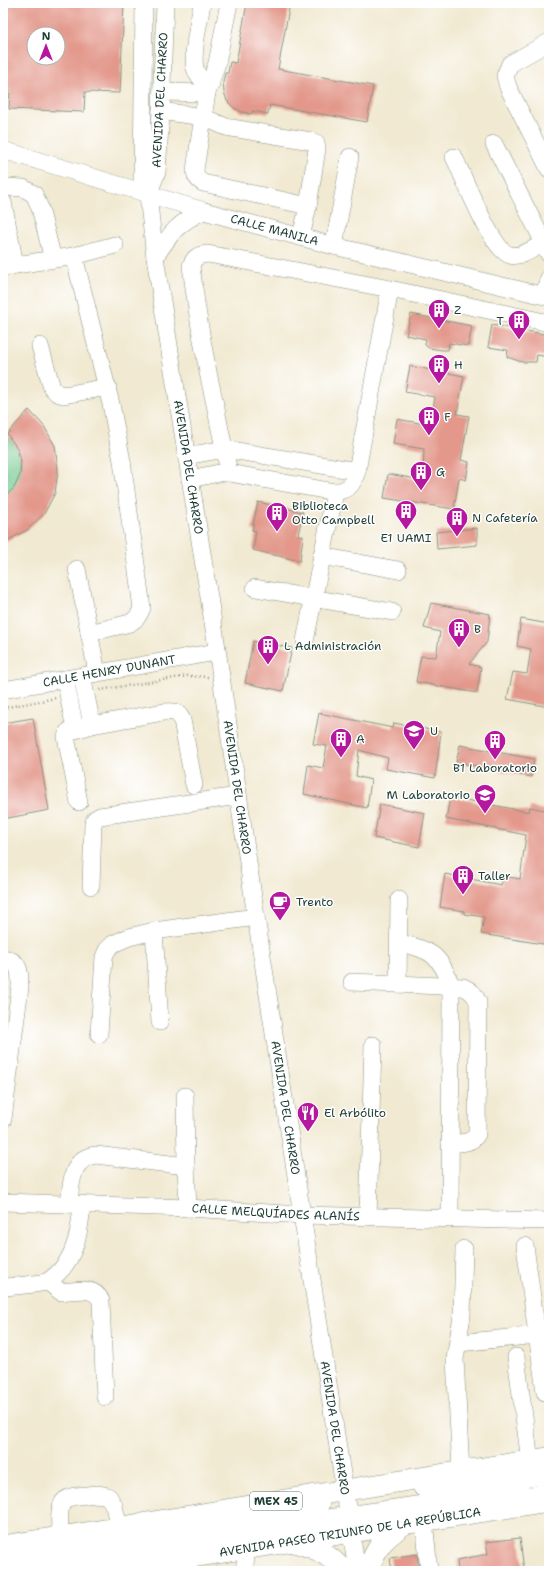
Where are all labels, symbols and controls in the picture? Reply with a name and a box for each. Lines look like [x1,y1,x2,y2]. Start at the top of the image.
north arrow [26,26,66,66]
text: N [42,29,51,44]
street label: AVENIDA DEL CHARRO [148,32,172,168]
street label: CALLE MANILA [229,210,321,250]
building icon: Z [426,297,452,330]
place label: Z [454,302,461,318]
building icon: T [506,308,532,341]
place label: T [497,313,505,329]
building icon: H [426,352,452,385]
place label: H [454,357,463,373]
street label: AVENIDA DEL CHARRO [170,399,207,535]
building icon: F [416,404,442,437]
place label: F [444,409,451,425]
building icon: G [408,459,434,492]
place label: G [436,464,445,480]
place label: Biblioteca Otto Campbell [292,498,375,528]
building icon: E1 UAMI [393,498,419,531]
building icon: Biblioteca Otto Campbell [264,500,290,533]
building icon: N Cafetería [444,505,470,538]
place label: N Cafetería [472,510,538,526]
place label: E1 UAMI [381,530,432,546]
building icon: B [446,616,472,649]
place label: B [474,621,481,637]
building icon: L Administración [255,633,281,666]
place label: L Administración [284,638,381,654]
street label: CALLE HENRY DUNANT [42,651,178,691]
school or university icon: U [401,718,427,751]
street label: AVENIDA DEL CHARRO [219,719,255,856]
place label: U [430,723,438,739]
building icon: A [328,726,354,759]
building icon: B1 Laboratorio [482,728,508,761]
place label: A [356,731,365,747]
place label: B1 Laboratorio [453,760,537,776]
school or university icon: M Laboratorio [472,782,498,815]
place label: M Laboratorio [386,787,470,803]
building icon: Taller [450,863,476,896]
place label: Taller [478,868,511,884]
cafe icon: Trento [267,889,293,922]
place label: Trento [296,894,333,910]
street label: AVENIDA DEL CHARRO [267,1040,304,1176]
restaurant icon: El Arbólito [295,1100,321,1133]
place label: El Arbólito [324,1105,386,1121]
street label: CALLE MELQUÍADES ALANÍS [191,1200,360,1224]
street label: AVENIDA DEL CHARRO [317,1360,353,1496]
road number: MEX 45 [250,1492,302,1510]
street label: AVENIDA PASEO TRIUNFO DE LA REPÚBLICA [218,1504,482,1561]

